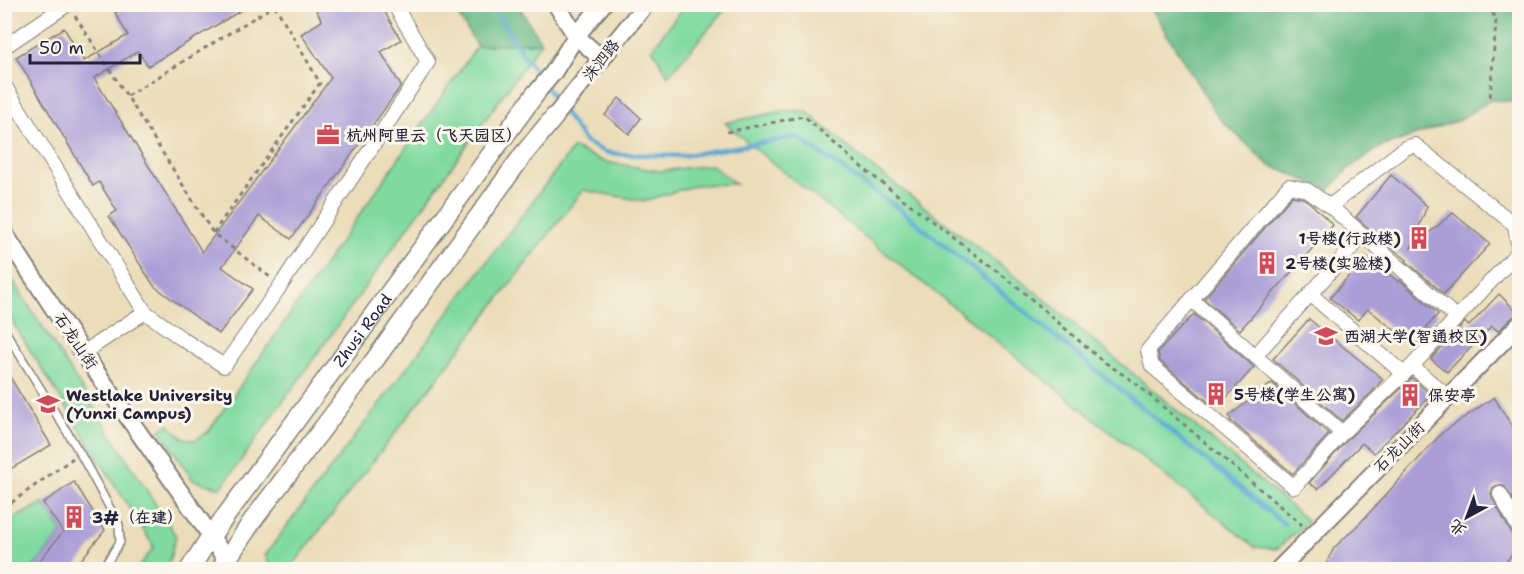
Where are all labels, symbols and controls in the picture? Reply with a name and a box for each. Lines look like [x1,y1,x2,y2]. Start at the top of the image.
scale bar [30,27,140,65]
street label: 洙泗路 [578,35,624,85]
text: 50 m [39,36,84,60]
office icon: 杭州阿里云（飞天园区） [315,122,341,148]
place label: 杭州阿里云（飞天园区） [346,125,522,146]
building icon: 1号楼(行政楼) [1406,225,1432,251]
place label: 1号楼(行政楼) [1298,228,1401,249]
building icon: 2号楼(实验楼) [1254,250,1280,276]
place label: 2号楼(实验楼) [1285,253,1392,274]
street label: Zhusi Road [328,289,396,371]
street label: 石龙山街 [49,309,103,373]
school or university icon: 西湖大学(智通校区) [1313,323,1339,349]
place label: 西湖大学(智通校区) [1344,326,1487,347]
building icon: 5号楼(学生公寓) [1203,381,1229,407]
building icon: 保安亭 [1397,382,1423,408]
place label: 5号楼(学生公寓) [1234,384,1355,405]
place label: Westlake University (Yunxi Campus) [66,385,233,424]
place label: 保安亭 [1428,385,1476,406]
school or university icon: Westlake University (Yunxi Campus) [35,391,61,417]
street label: 石龙山街 [1369,417,1429,477]
north arrow [1437,487,1497,547]
building icon: 3#（在建） [61,504,87,530]
place label: 3#（在建） [92,507,183,528]
text: 北 [1445,515,1470,541]

